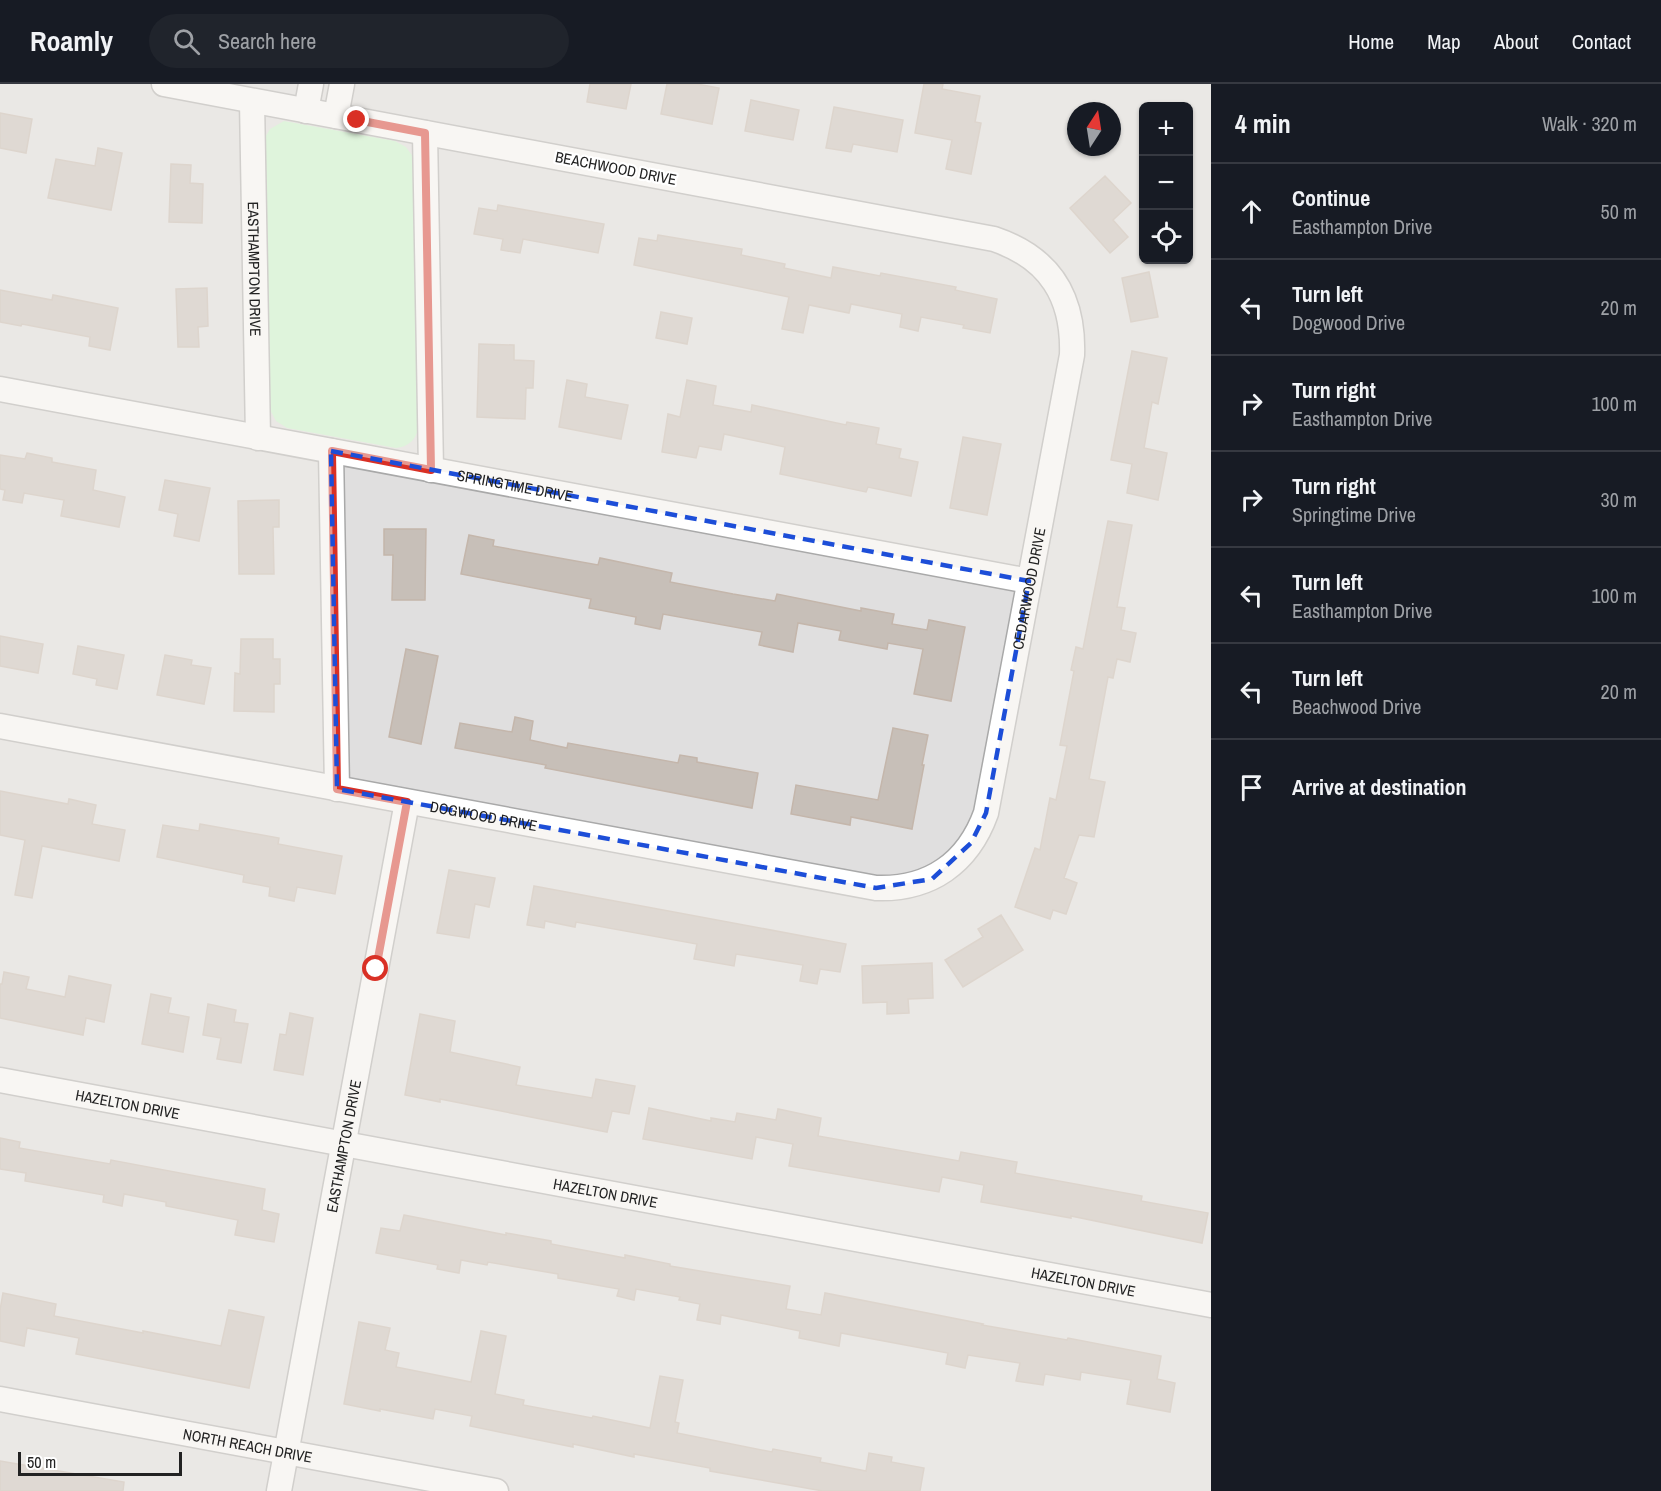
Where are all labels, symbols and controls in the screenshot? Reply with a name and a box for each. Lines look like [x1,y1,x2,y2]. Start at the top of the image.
search box [149,14,569,68]
text: Roamly [30,22,113,60]
icon: search [170,25,203,58]
text: Search here [218,26,316,56]
text: Home [1348,27,1394,56]
text: Map [1427,27,1461,56]
text: About [1494,27,1539,56]
text: Contact [1572,27,1631,56]
north arrow [1067,102,1121,156]
map controls [1139,102,1193,264]
button: + [1139,102,1193,156]
route end [343,106,369,132]
text: 4 min [1235,106,1291,141]
text: Walk · 320 m [1542,110,1637,137]
street label: BEACHWOOD DRIVE [554,146,678,190]
button: − [1139,156,1193,210]
text: Continue [1292,183,1370,213]
icon: ahead [1235,195,1268,228]
text: 50 m [1601,198,1637,225]
street label: EASTHAMPTON DRIVE [243,202,267,336]
button: locate [1139,210,1193,264]
text: Easthampton Drive [1292,213,1432,240]
text: Turn left [1292,279,1363,309]
icon: left [1235,291,1268,324]
text: 20 m [1601,294,1637,321]
text: Dogwood Drive [1292,309,1405,336]
text: Turn right [1292,375,1376,405]
icon: right [1235,387,1268,420]
text: 100 m [1591,390,1637,417]
text: Easthampton Drive [1292,405,1432,432]
street label: SPRINGTIME DRIVE [455,464,575,506]
text: Turn right [1292,471,1376,501]
icon: right [1235,483,1268,516]
text: 30 m [1601,486,1637,513]
text: Springtime Drive [1292,501,1416,528]
street label: CEDARWOOD DRIVE [1006,526,1050,651]
text: Turn left [1292,567,1363,597]
icon: left [1235,579,1268,612]
text: 100 m [1591,582,1637,609]
text: Easthampton Drive [1292,597,1432,624]
text: Turn left [1292,663,1363,693]
icon: left [1235,675,1268,708]
text: 20 m [1601,678,1637,705]
text: Beachwood Drive [1292,693,1421,720]
icon: arrive [1235,771,1268,804]
text: Arrive at destination [1292,772,1466,802]
street label: DOGWOOD DRIVE [428,795,539,836]
route start [362,955,388,981]
street label: EASTHAMPTON DRIVE [320,1078,366,1214]
street label: HAZELTON DRIVE [74,1084,182,1124]
street label: HAZELTON DRIVE [552,1173,659,1212]
street label: HAZELTON DRIVE [1030,1261,1137,1301]
street label: NORTH REACH DRIVE [181,1423,314,1467]
scale bar [18,1449,182,1476]
text: 50 m [27,1451,56,1473]

